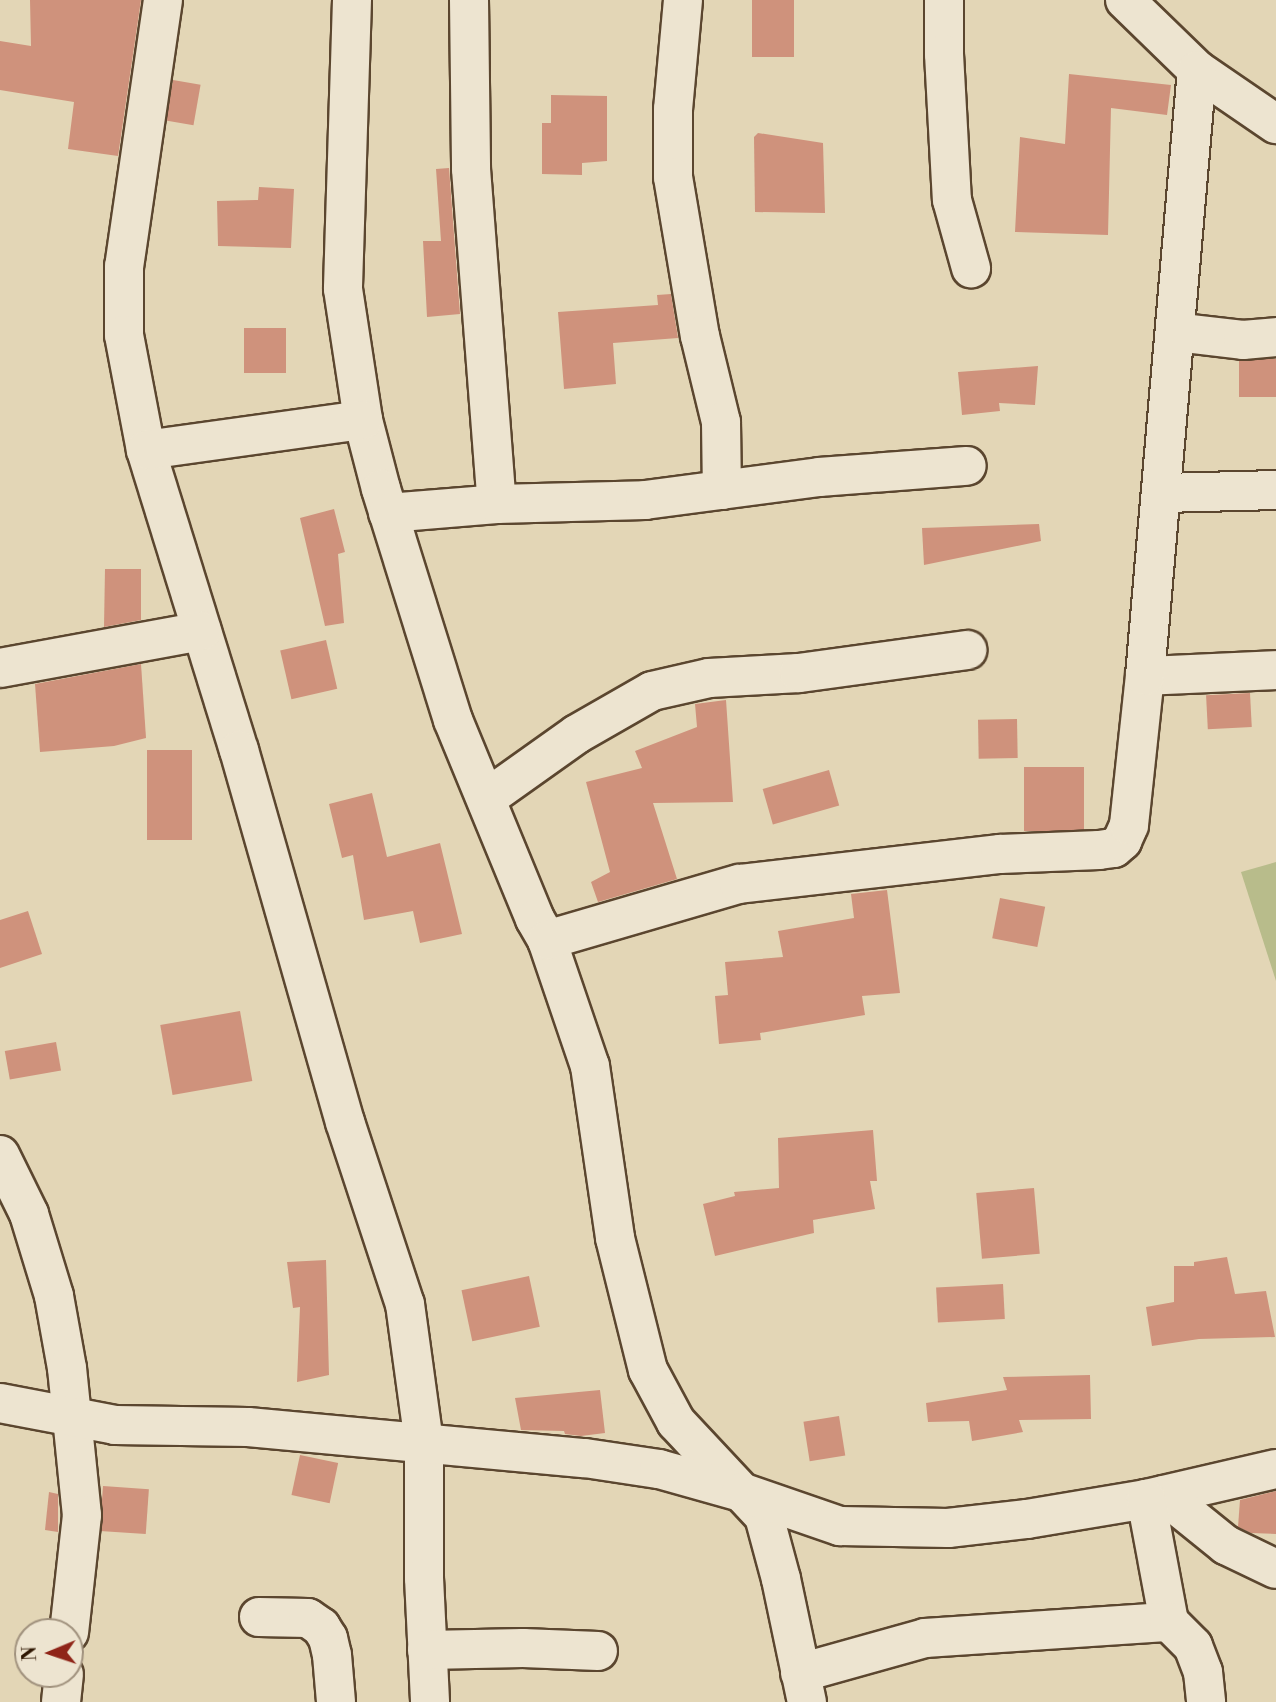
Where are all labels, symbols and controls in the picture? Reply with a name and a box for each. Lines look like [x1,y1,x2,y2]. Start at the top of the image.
north arrow [14,1618,84,1688]
text: N [18,1646,42,1662]

